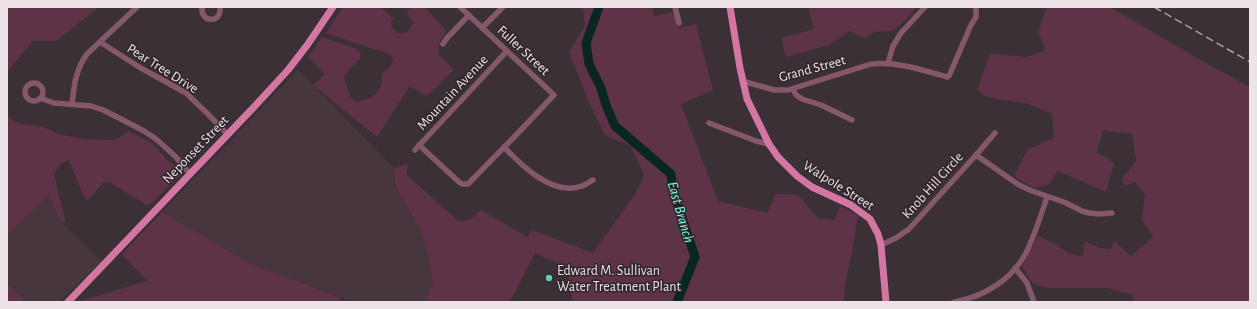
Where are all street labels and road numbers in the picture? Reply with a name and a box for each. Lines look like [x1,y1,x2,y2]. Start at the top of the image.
street label: Fuller Street [495,23,553,79]
street label: Pear Tree Drive [124,41,201,96]
street label: Mountain Avenue [415,53,491,133]
street label: Grand Street [777,53,848,85]
street label: Neponset Street [160,113,232,186]
street label: Knob Hill Circle [900,150,966,221]
street label: Walpole Street [800,158,877,213]

